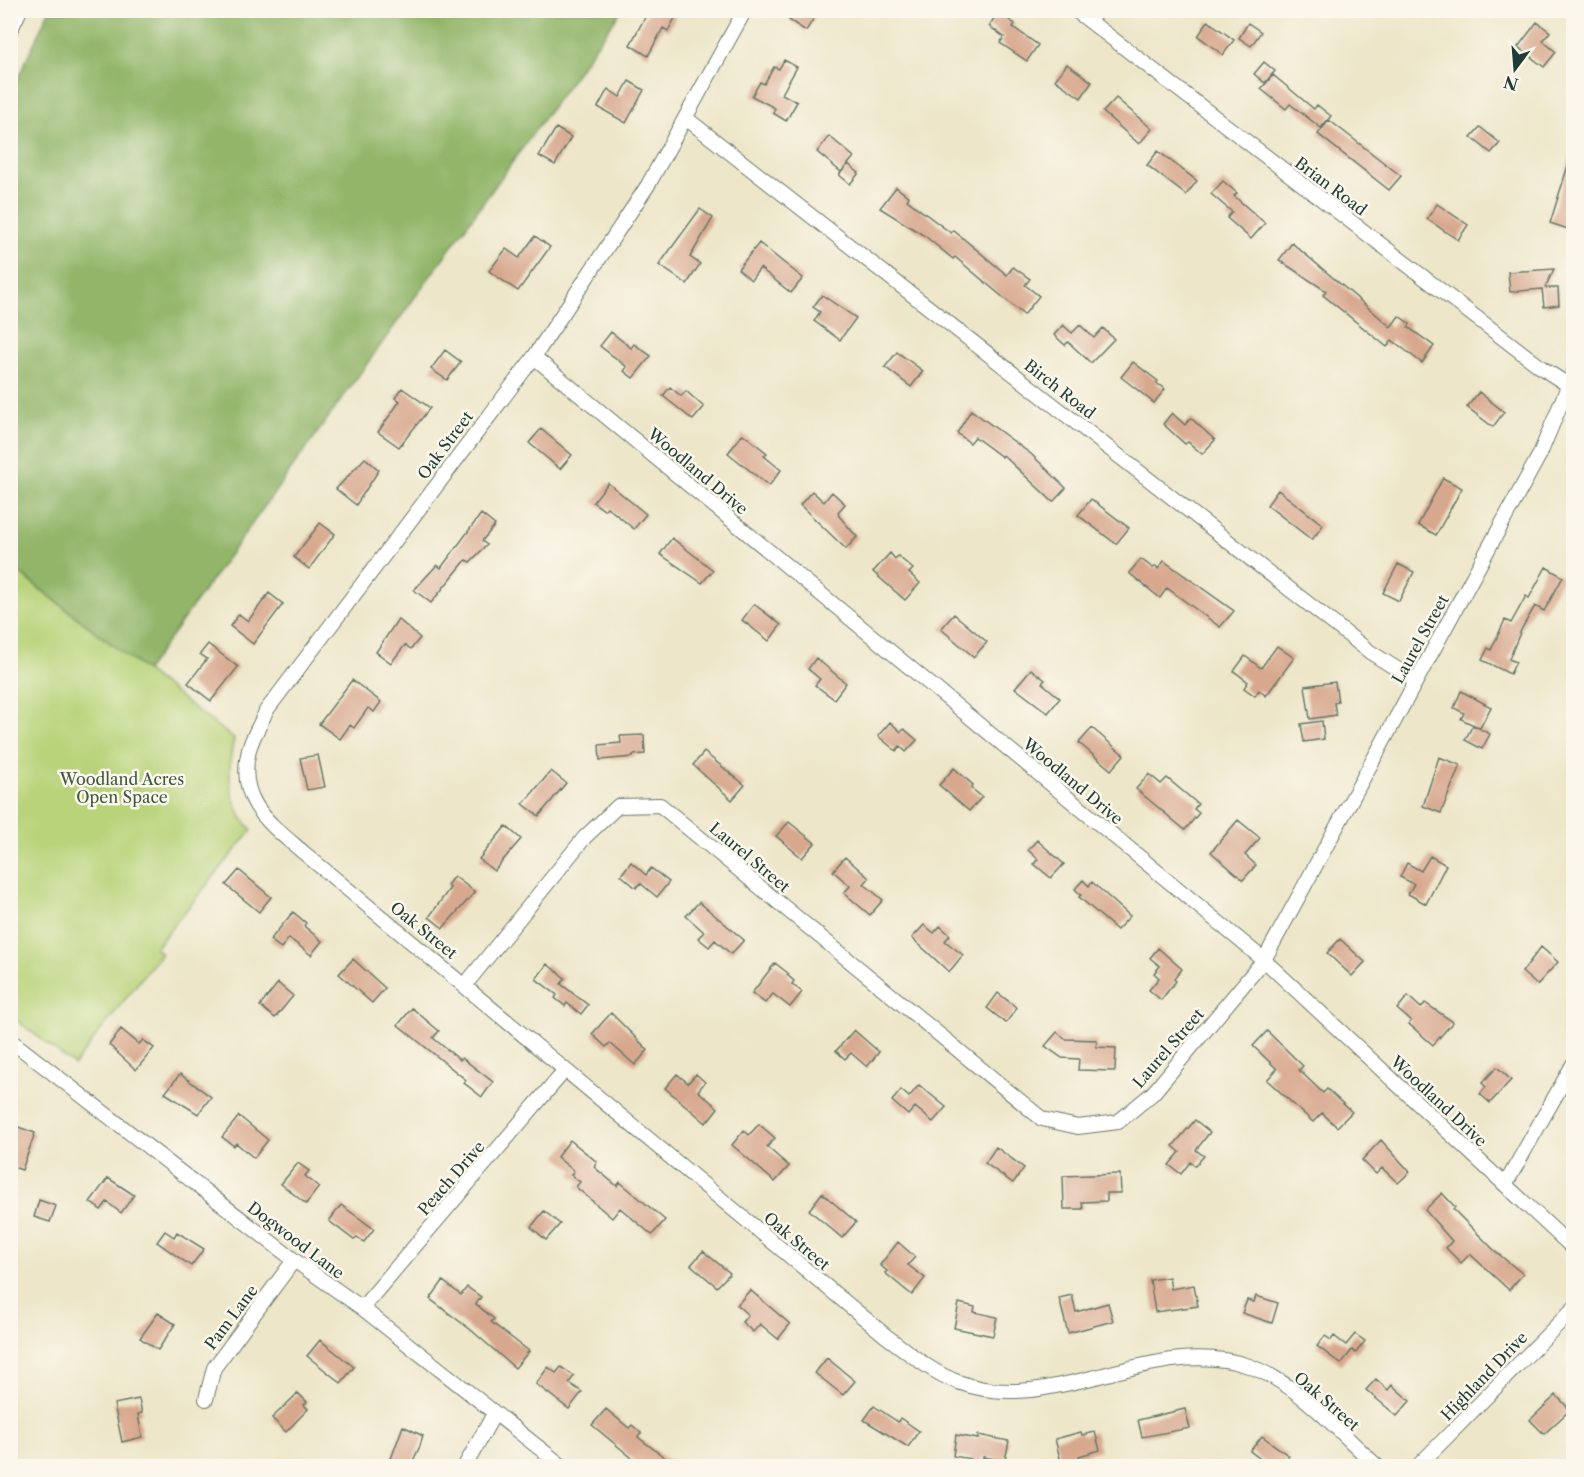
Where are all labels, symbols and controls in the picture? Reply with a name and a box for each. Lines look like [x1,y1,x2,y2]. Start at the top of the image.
north arrow [1485,39,1545,99]
text: N [1501,72,1520,95]
street label: Brian Road [1291,152,1371,220]
street label: Birch Road [1020,355,1100,423]
street label: Oak Street [413,407,477,483]
street label: Woodland Drive [643,423,752,519]
street label: Laurel Street [1387,591,1453,687]
street label: Woodland Drive [1018,733,1127,829]
park label: Woodland Acres Open Space [59,769,184,807]
street label: Laurel Street [706,818,794,897]
street label: Oak Street [387,897,462,963]
street label: Laurel Street [1128,1004,1208,1092]
street label: Woodland Drive [1386,1051,1491,1151]
street label: Peach Drive [413,1137,489,1219]
street label: Dogwood Lane [244,1197,348,1283]
street label: Oak Street [760,1208,834,1275]
street label: Pam Lane [200,1281,262,1353]
street label: Highland Drive [1437,1327,1531,1425]
street label: Oak Street [1290,1367,1364,1435]

